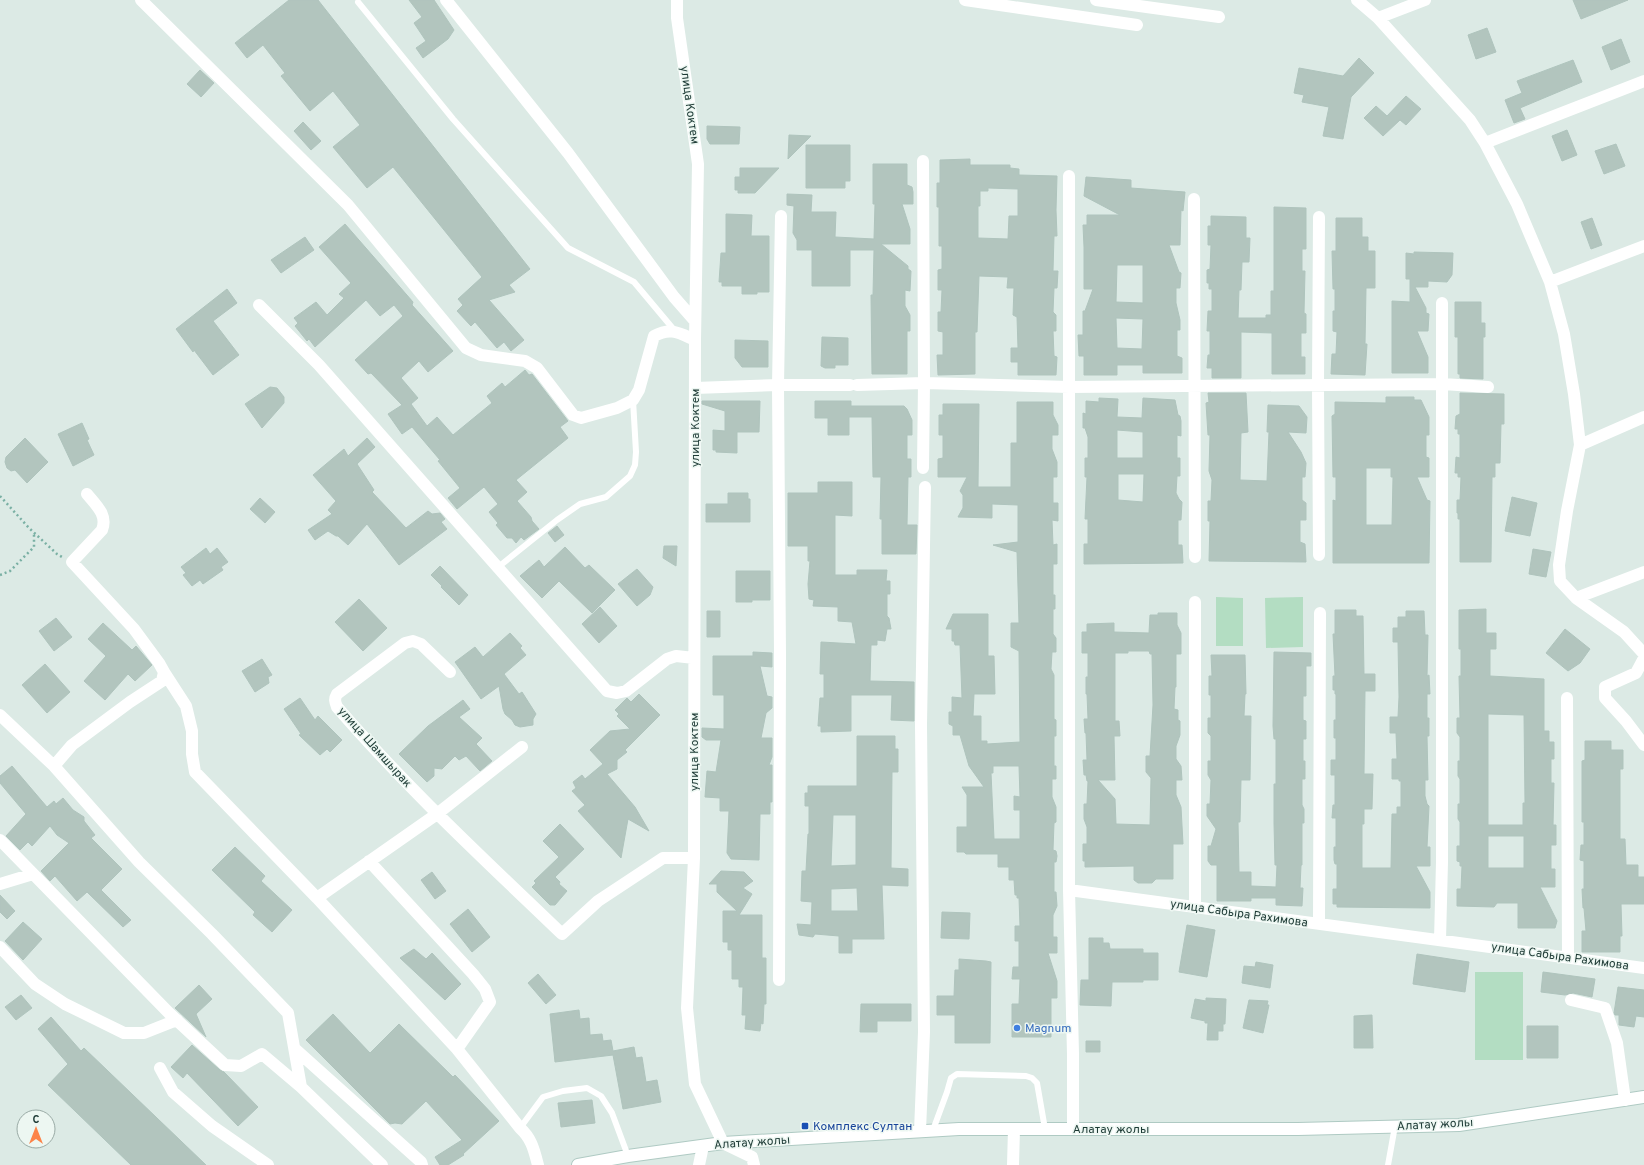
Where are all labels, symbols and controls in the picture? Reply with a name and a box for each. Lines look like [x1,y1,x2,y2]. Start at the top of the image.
street label: улица Коктем [676,65,702,145]
street label: улица Коктем [688,389,704,467]
street label: улица Шамшырак [334,704,415,792]
street label: улица Коктем [687,713,703,791]
street label: улица Сабыра Рахимова [1169,896,1309,932]
street label: улица Сабыра Рахимова [1490,939,1630,975]
place label: Magnum [1025,1021,1071,1037]
marker: Magnum [1012,1023,1022,1033]
north arrow [16,1109,56,1149]
text: С [32,1113,40,1127]
street label: Алатау жолы [1396,1115,1474,1135]
place label: Комплекс Султан [813,1119,912,1135]
marker: Комплекс Султан [800,1121,810,1131]
street label: Алатау жолы [1073,1122,1149,1138]
street label: Алатау жолы [713,1132,791,1154]

